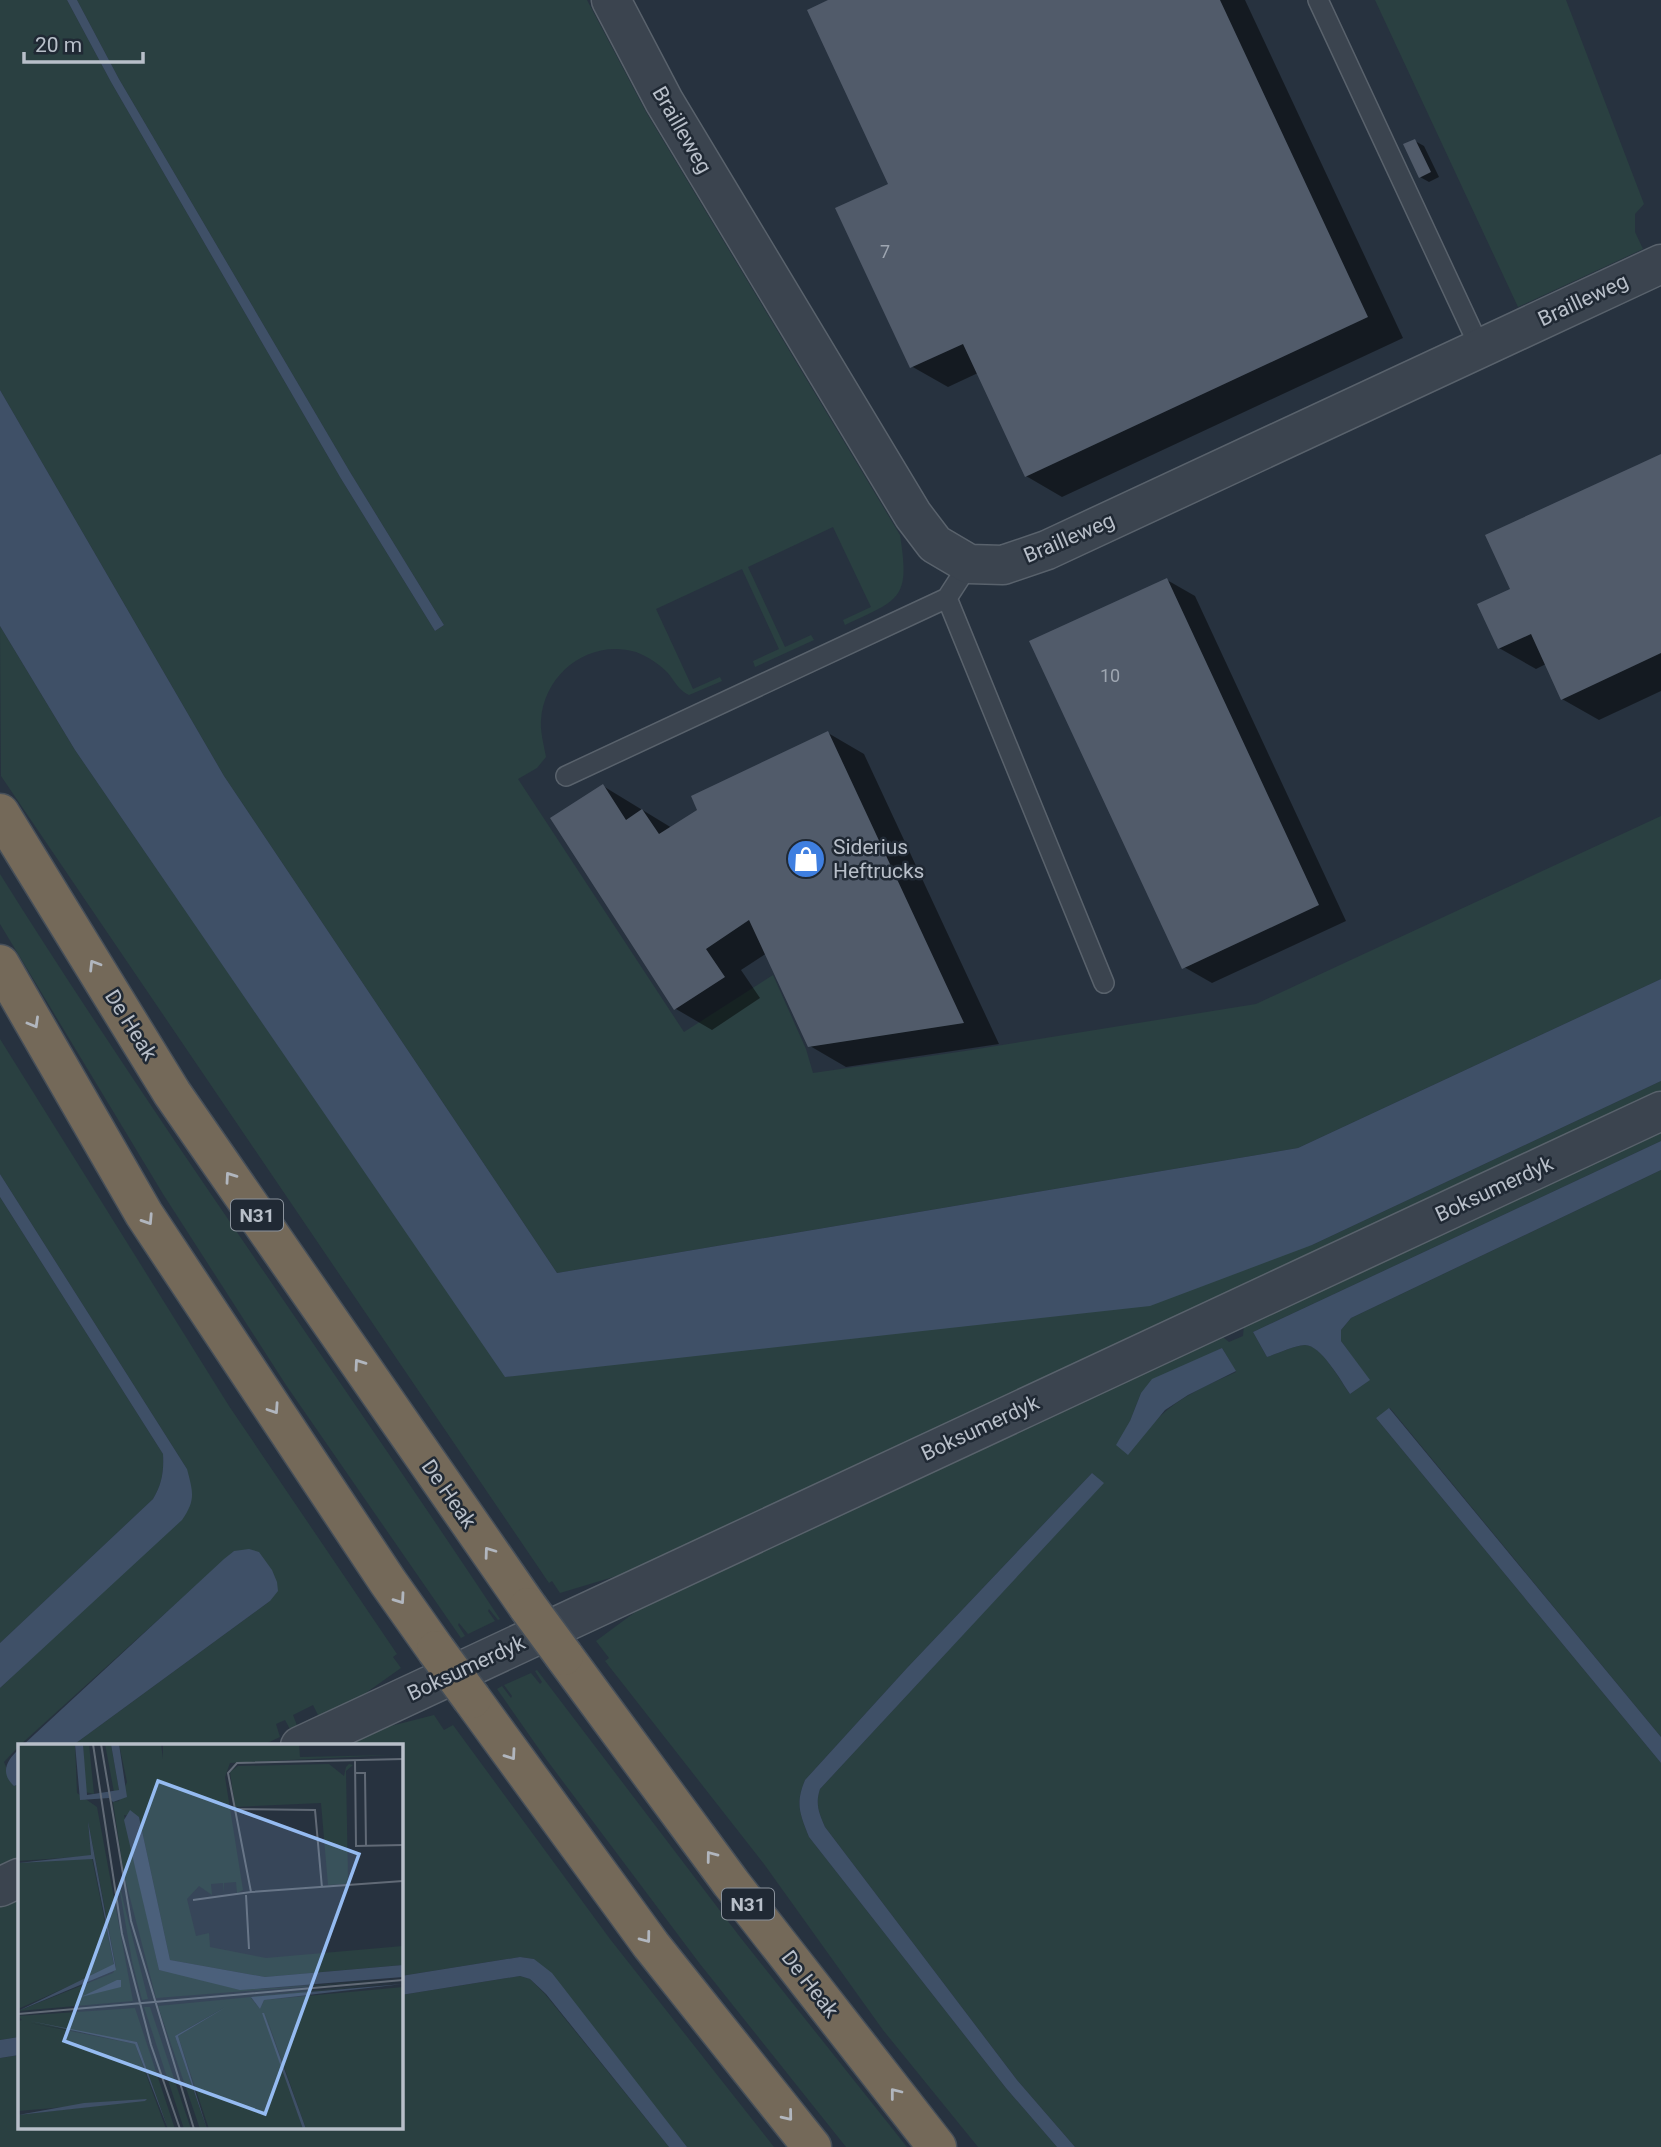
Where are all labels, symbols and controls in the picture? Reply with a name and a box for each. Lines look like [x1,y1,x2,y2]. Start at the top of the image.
scale bar [24,21,144,65]
text: 20 m [35,33,82,57]
street label: Brailleweg [648,82,716,178]
house number: 7 [880,241,890,262]
street label: Brailleweg [1534,269,1632,331]
street label: Brailleweg [1020,508,1118,568]
house number: 10 [1100,665,1120,686]
place label: Siderius Heftrucks [833,835,924,883]
shop icon: Siderius Heftrucks [785,838,827,880]
one-way arrow [89,960,102,973]
street label: De Heak [100,985,162,1065]
one-way arrow [26,1015,39,1028]
street label: Boksumerdyk [1431,1151,1557,1227]
one-way arrow [226,1172,238,1185]
road number: N31 [231,1200,283,1231]
one-way arrow [140,1212,153,1225]
one-way arrow [354,1359,367,1372]
street label: Boksumerdyk [917,1390,1043,1466]
one-way arrow [266,1401,278,1414]
street label: De Heak [417,1455,481,1533]
one-way arrow [485,1547,497,1560]
one-way arrow [392,1591,404,1604]
street label: Boksumerdyk [403,1630,529,1706]
inset map [18,1744,402,2130]
one-way arrow [503,1747,515,1760]
one-way arrow [706,1851,719,1863]
road number: N31 [722,1888,774,1920]
one-way arrow [638,1930,650,1943]
street label: De Heak [776,1946,844,2023]
one-way arrow [891,2089,904,2101]
one-way arrow [779,2109,792,2121]

